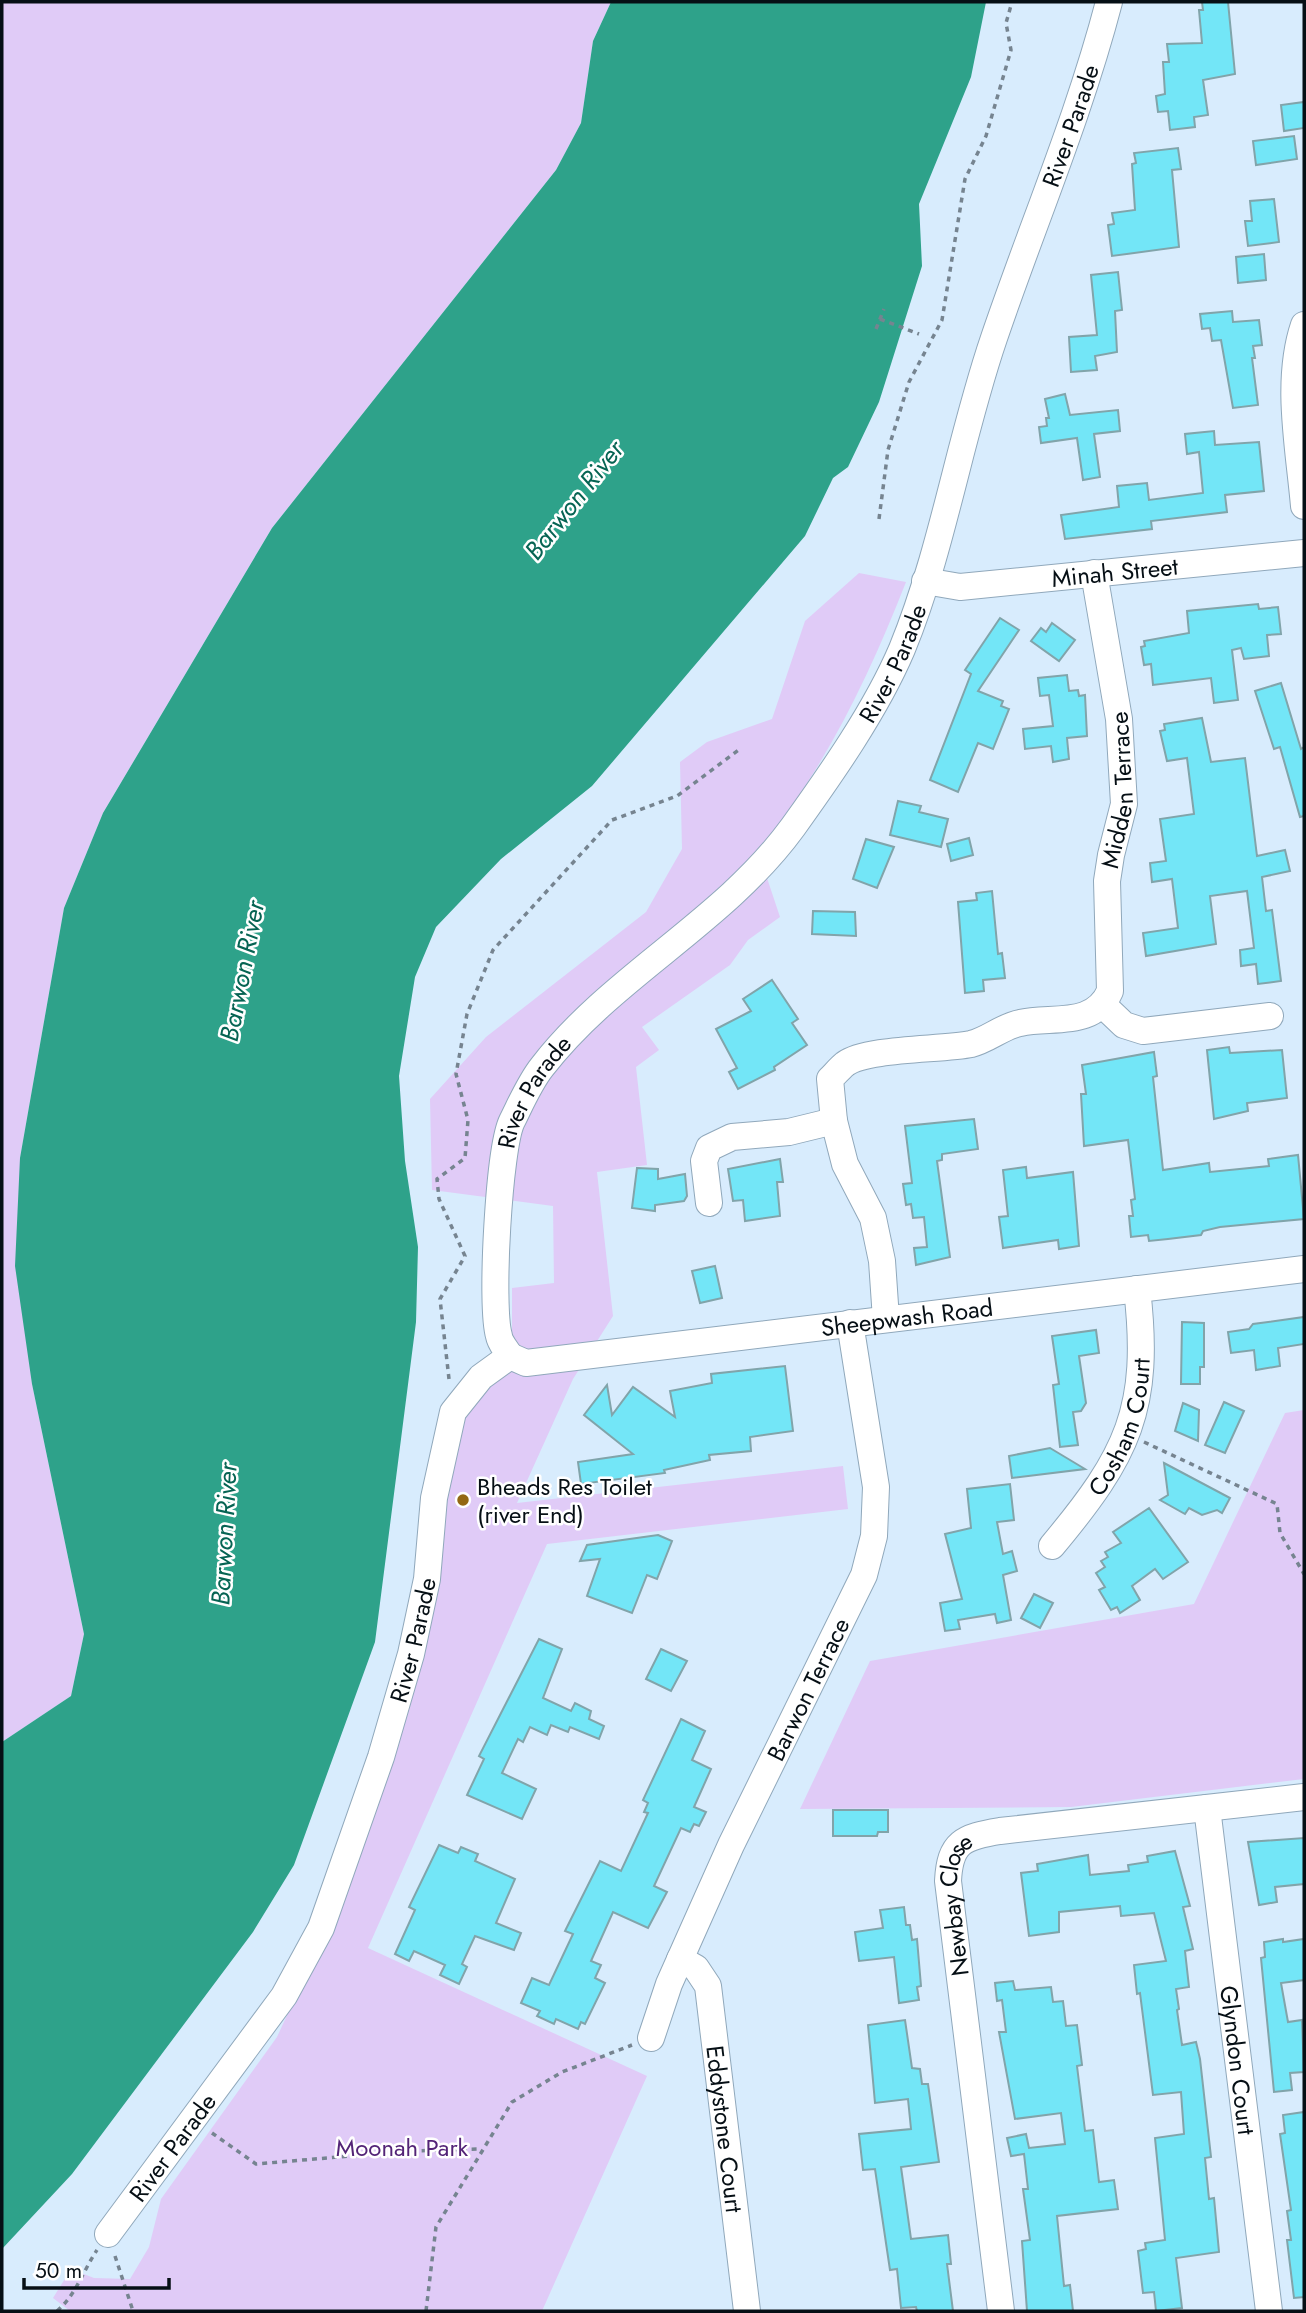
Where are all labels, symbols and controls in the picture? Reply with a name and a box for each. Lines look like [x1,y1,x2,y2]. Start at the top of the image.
street label: River Parade [1033,60,1107,192]
water label: Barwon River [515,431,634,568]
street label: Minah Street [1050,548,1180,595]
street label: River Parade [850,599,935,729]
street label: Midden Terrace [1092,709,1142,871]
water label: Barwon River [210,896,275,1045]
street label: River Parade [488,1027,579,1151]
street label: Sheepwash Road [819,1289,995,1345]
street label: Cosham Court [1079,1357,1158,1503]
water label: Barwon River [201,1460,247,1606]
place label: Bheads Res Toilet (river End) [477,1469,652,1532]
marker: Bheads Res Toilet (river End) [455,1492,471,1508]
street label: River Parade [380,1574,444,1707]
street label: Barwon Terrace [758,1611,858,1767]
street label: Newbay Close [930,1823,979,1978]
street label: Glyndon Court [1212,1983,1265,2137]
street label: Eddystone Court [698,2043,753,2215]
street label: River Parade [120,2085,224,2209]
park label: Moonah Park [336,2130,469,2165]
scale bar [24,2246,170,2290]
text: 50 m [35,2256,82,2286]

